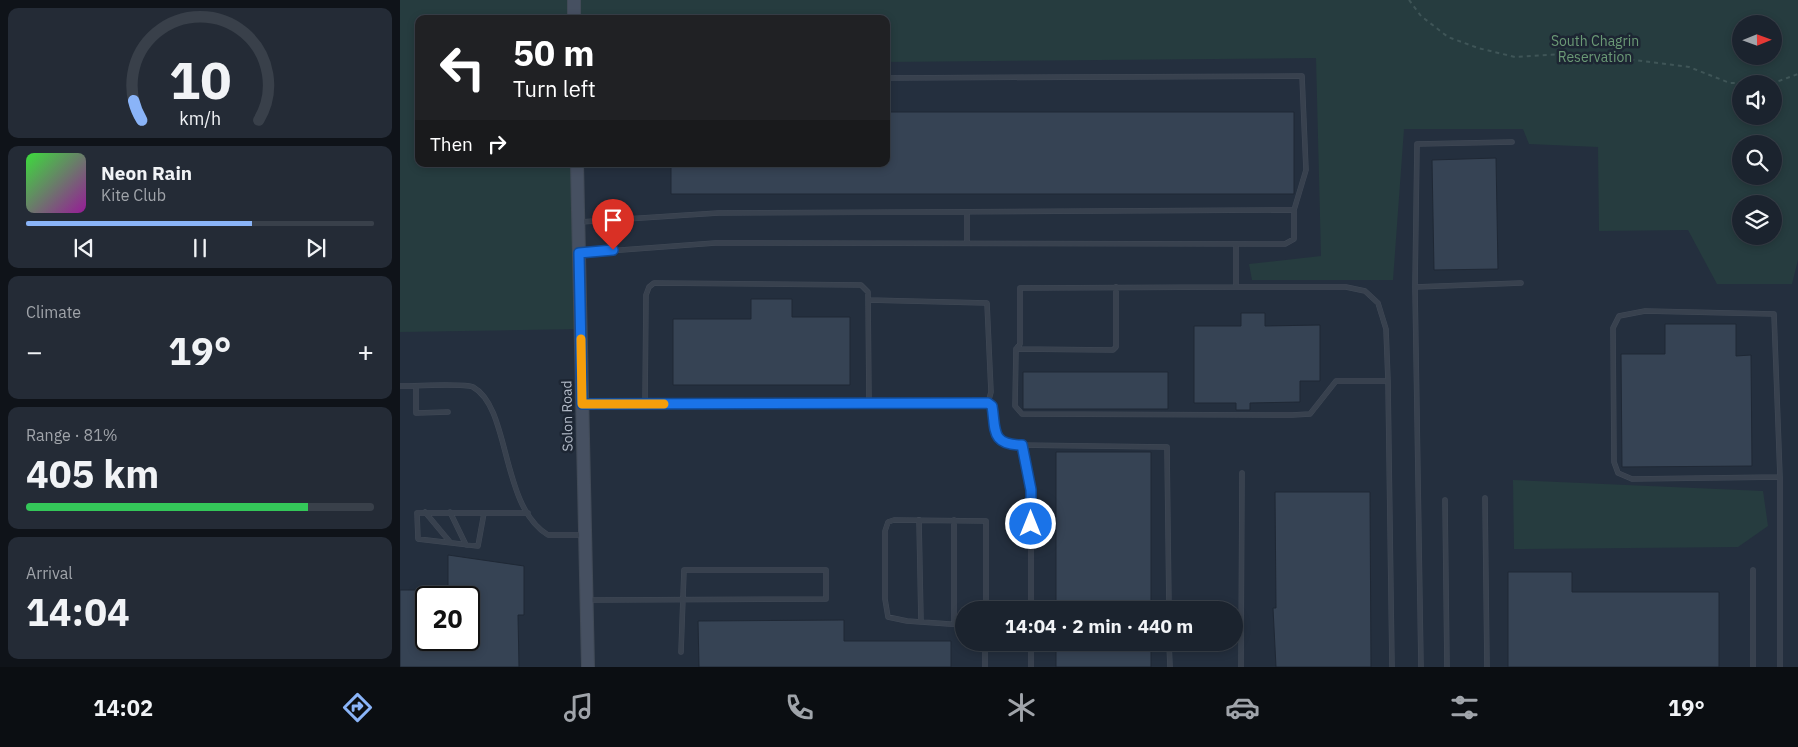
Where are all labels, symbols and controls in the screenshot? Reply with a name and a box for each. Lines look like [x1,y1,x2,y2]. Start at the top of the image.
north arrow [1732,15,1782,65]
map controls [1732,15,1782,245]
text: 50 m [513,30,595,76]
park label: South Chagrin Reservation [1551,32,1639,66]
icon: left [430,35,495,100]
text: 10 [169,46,231,113]
text: Turn left [513,74,596,103]
button: sound [1732,75,1782,125]
text: km/h [179,107,221,130]
icon: right [483,130,511,158]
text: Then [430,132,473,156]
button: search [1732,135,1782,185]
text: Neon Rain [101,161,192,185]
text: Kite Club [101,185,166,205]
button: layers [1732,195,1782,245]
pin [592,199,634,250]
icon: arrive [599,206,627,234]
icon: previous [70,234,98,262]
icon: pause [186,234,214,262]
icon: next [302,234,330,262]
text: Climate [26,302,81,322]
text: 19° [168,326,232,375]
text: − [26,333,43,370]
text: + [357,333,374,370]
street label: Solon Road [557,380,577,452]
text: Range · 81% [26,425,118,445]
text: 405 km [26,449,159,498]
position arrow [1004,497,1056,549]
text: Arrival [26,563,73,583]
speed limit sign: 20 [415,586,480,651]
text: 14:04 [26,587,130,636]
text: 14:04 · 2 min · 440 m [1005,614,1193,638]
icon: directions [340,690,375,725]
icon: music [561,690,596,725]
icon: phone [782,690,817,725]
icon: climate [1004,690,1039,725]
icon: car [1225,690,1260,725]
icon: filters [1447,690,1482,725]
text: 14:02 [93,693,153,722]
text: 19° [1668,693,1705,722]

